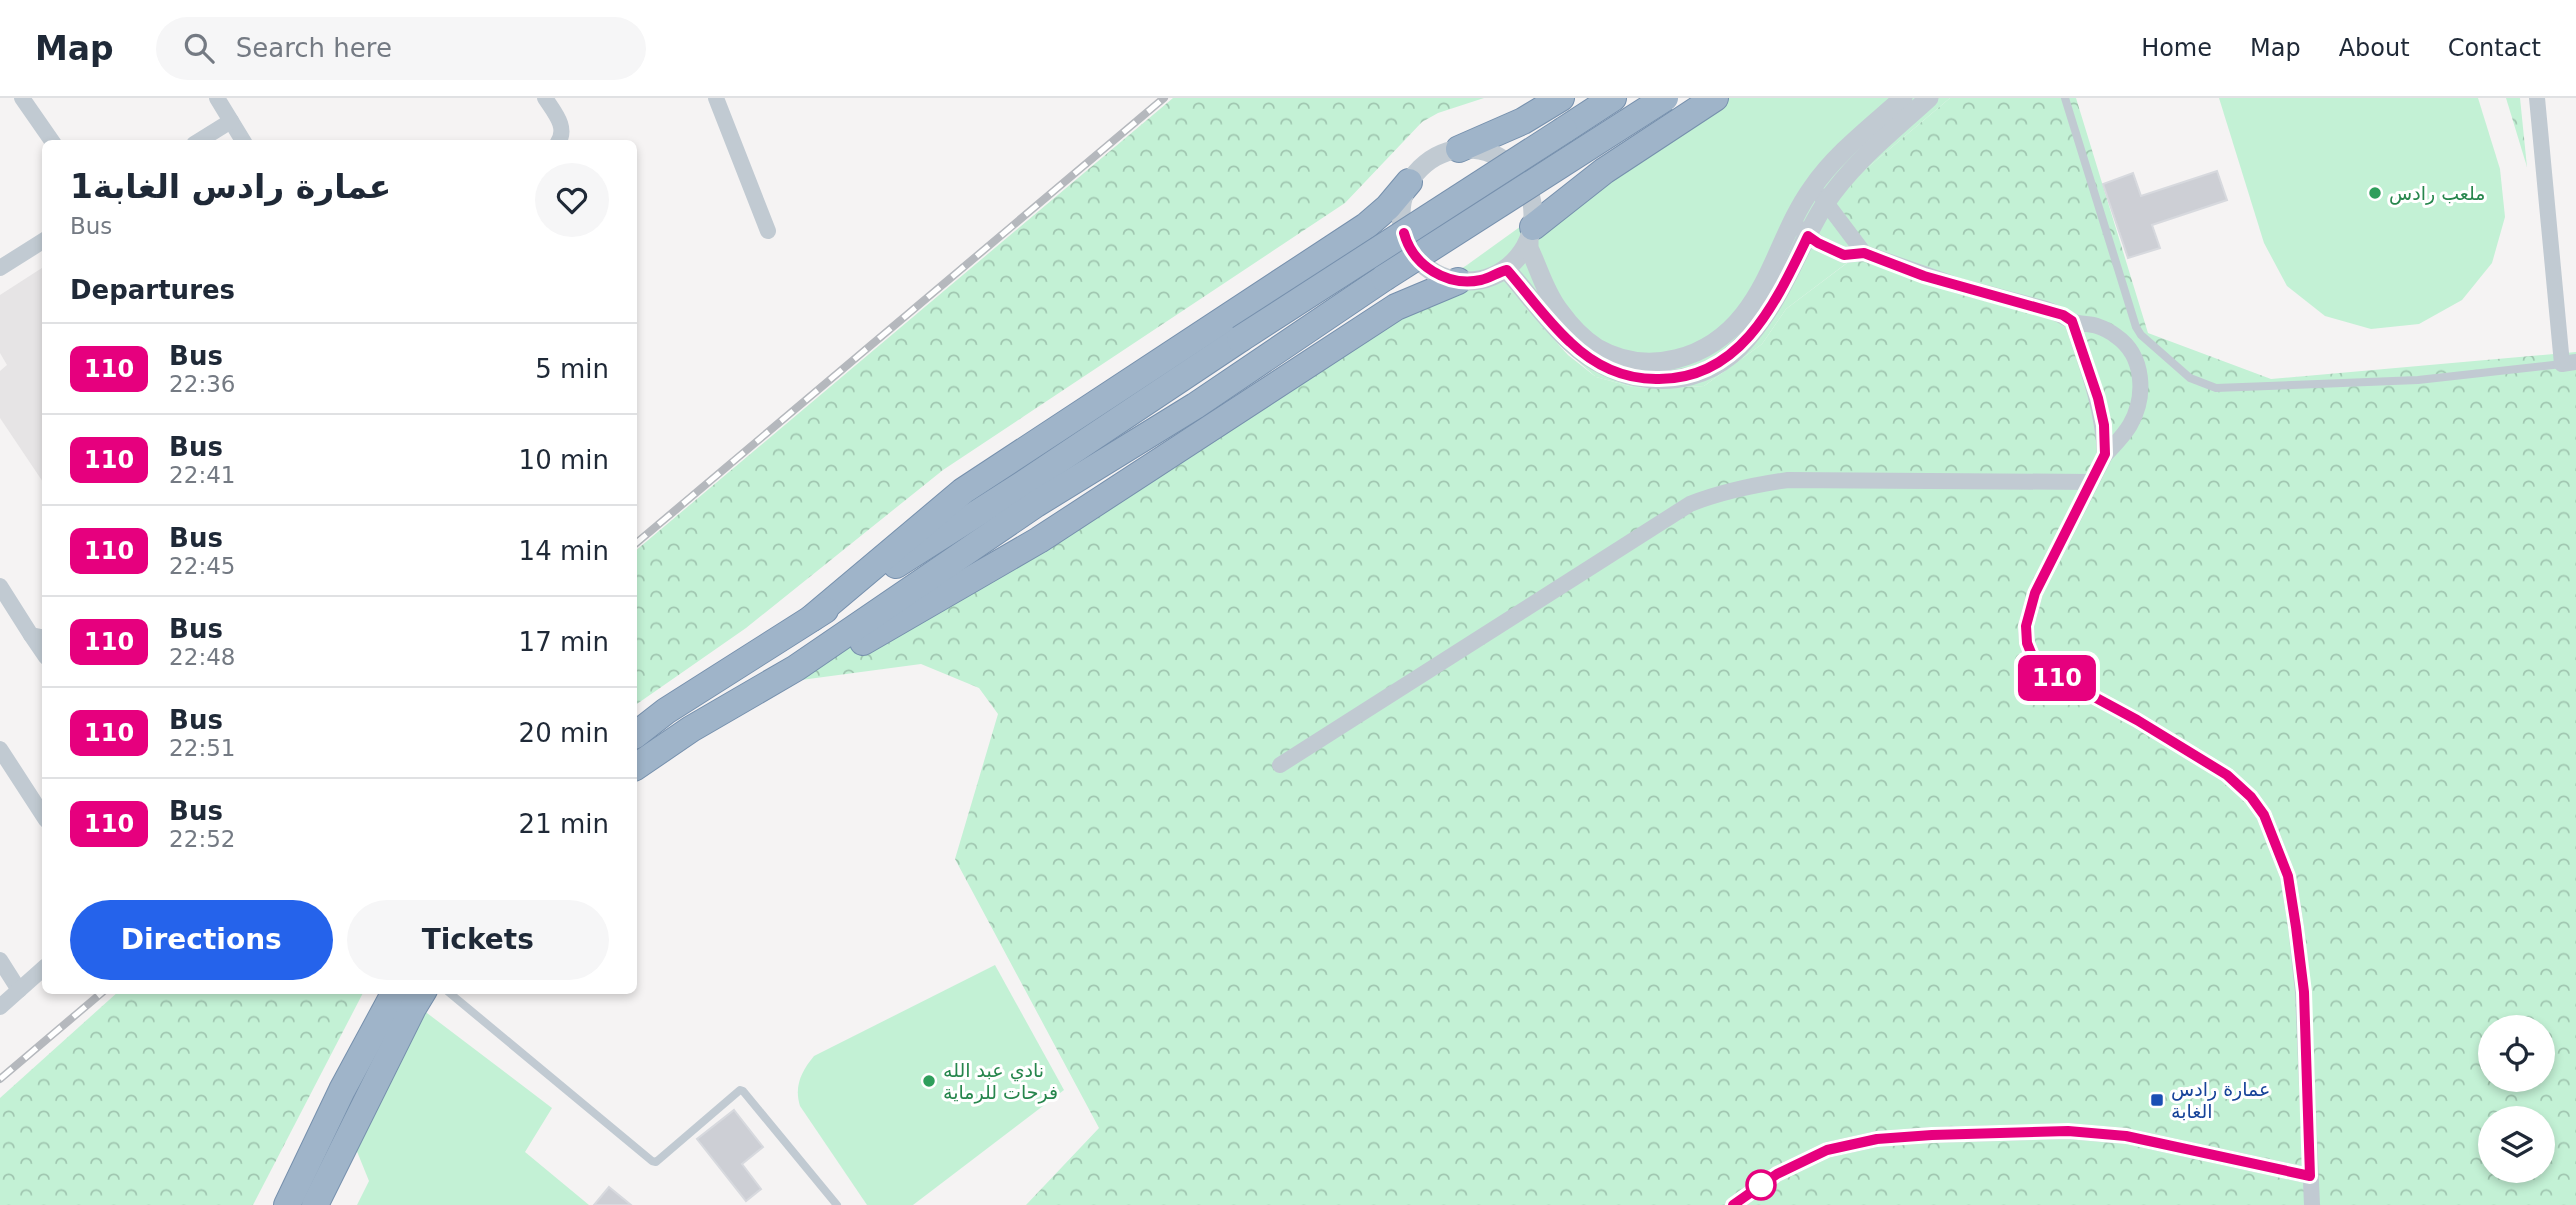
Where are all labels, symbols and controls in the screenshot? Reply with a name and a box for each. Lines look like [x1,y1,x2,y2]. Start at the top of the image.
search box [156,17,646,80]
text: Map [35,29,114,68]
icon: search [180,29,218,67]
text: Search here [236,33,392,63]
text: Home [2141,34,2212,62]
text: Map [2250,34,2301,62]
text: About [2339,34,2410,62]
text: Contact [2448,34,2541,62]
button: heart [535,163,609,237]
text: 1عمارة رادس الغابة [70,167,391,206]
place label: ملعب رادس [2389,182,2485,205]
marker: ملعب رادس [2367,185,2383,201]
text: Bus [70,213,112,239]
text: Departures [70,275,235,305]
text: Bus [169,341,223,371]
text: 5 min [535,354,609,384]
text: 110 [84,355,134,383]
text: 22:36 [169,371,235,397]
text: Bus [169,432,223,462]
text: 10 min [519,445,609,475]
text: 110 [84,446,134,474]
text: 22:41 [169,462,235,488]
text: Bus [169,523,223,553]
text: 14 min [519,536,609,566]
text: 110 [84,537,134,565]
text: 22:45 [169,553,235,579]
text: Bus [169,614,223,644]
text: 17 min [519,627,609,657]
text: 110 [84,628,134,656]
text: 22:48 [169,644,235,670]
line badge: 110 [2017,655,2097,701]
text: 110 [2032,664,2082,692]
text: Bus [169,705,223,735]
text: 20 min [519,718,609,748]
text: 110 [84,719,134,747]
text: 22:51 [169,735,235,761]
text: Bus [169,796,223,826]
text: 21 min [519,809,609,839]
text: 110 [84,810,134,838]
text: 22:52 [169,826,235,852]
button: Directions [70,900,333,980]
button: Tickets [347,900,609,980]
map controls [2478,1015,2555,1183]
button: locate [2478,1015,2555,1092]
place label: نادي عبد الله فرحات للرماية [943,1059,1058,1104]
marker: نادي عبد الله فرحات للرماية [921,1073,937,1089]
place label: عمارة رادس الغابة [2171,1078,2270,1122]
marker: عمارة رادس الغابة [2149,1092,2165,1108]
button: layers [2478,1106,2555,1183]
unlabelled marker [1746,1170,1776,1200]

